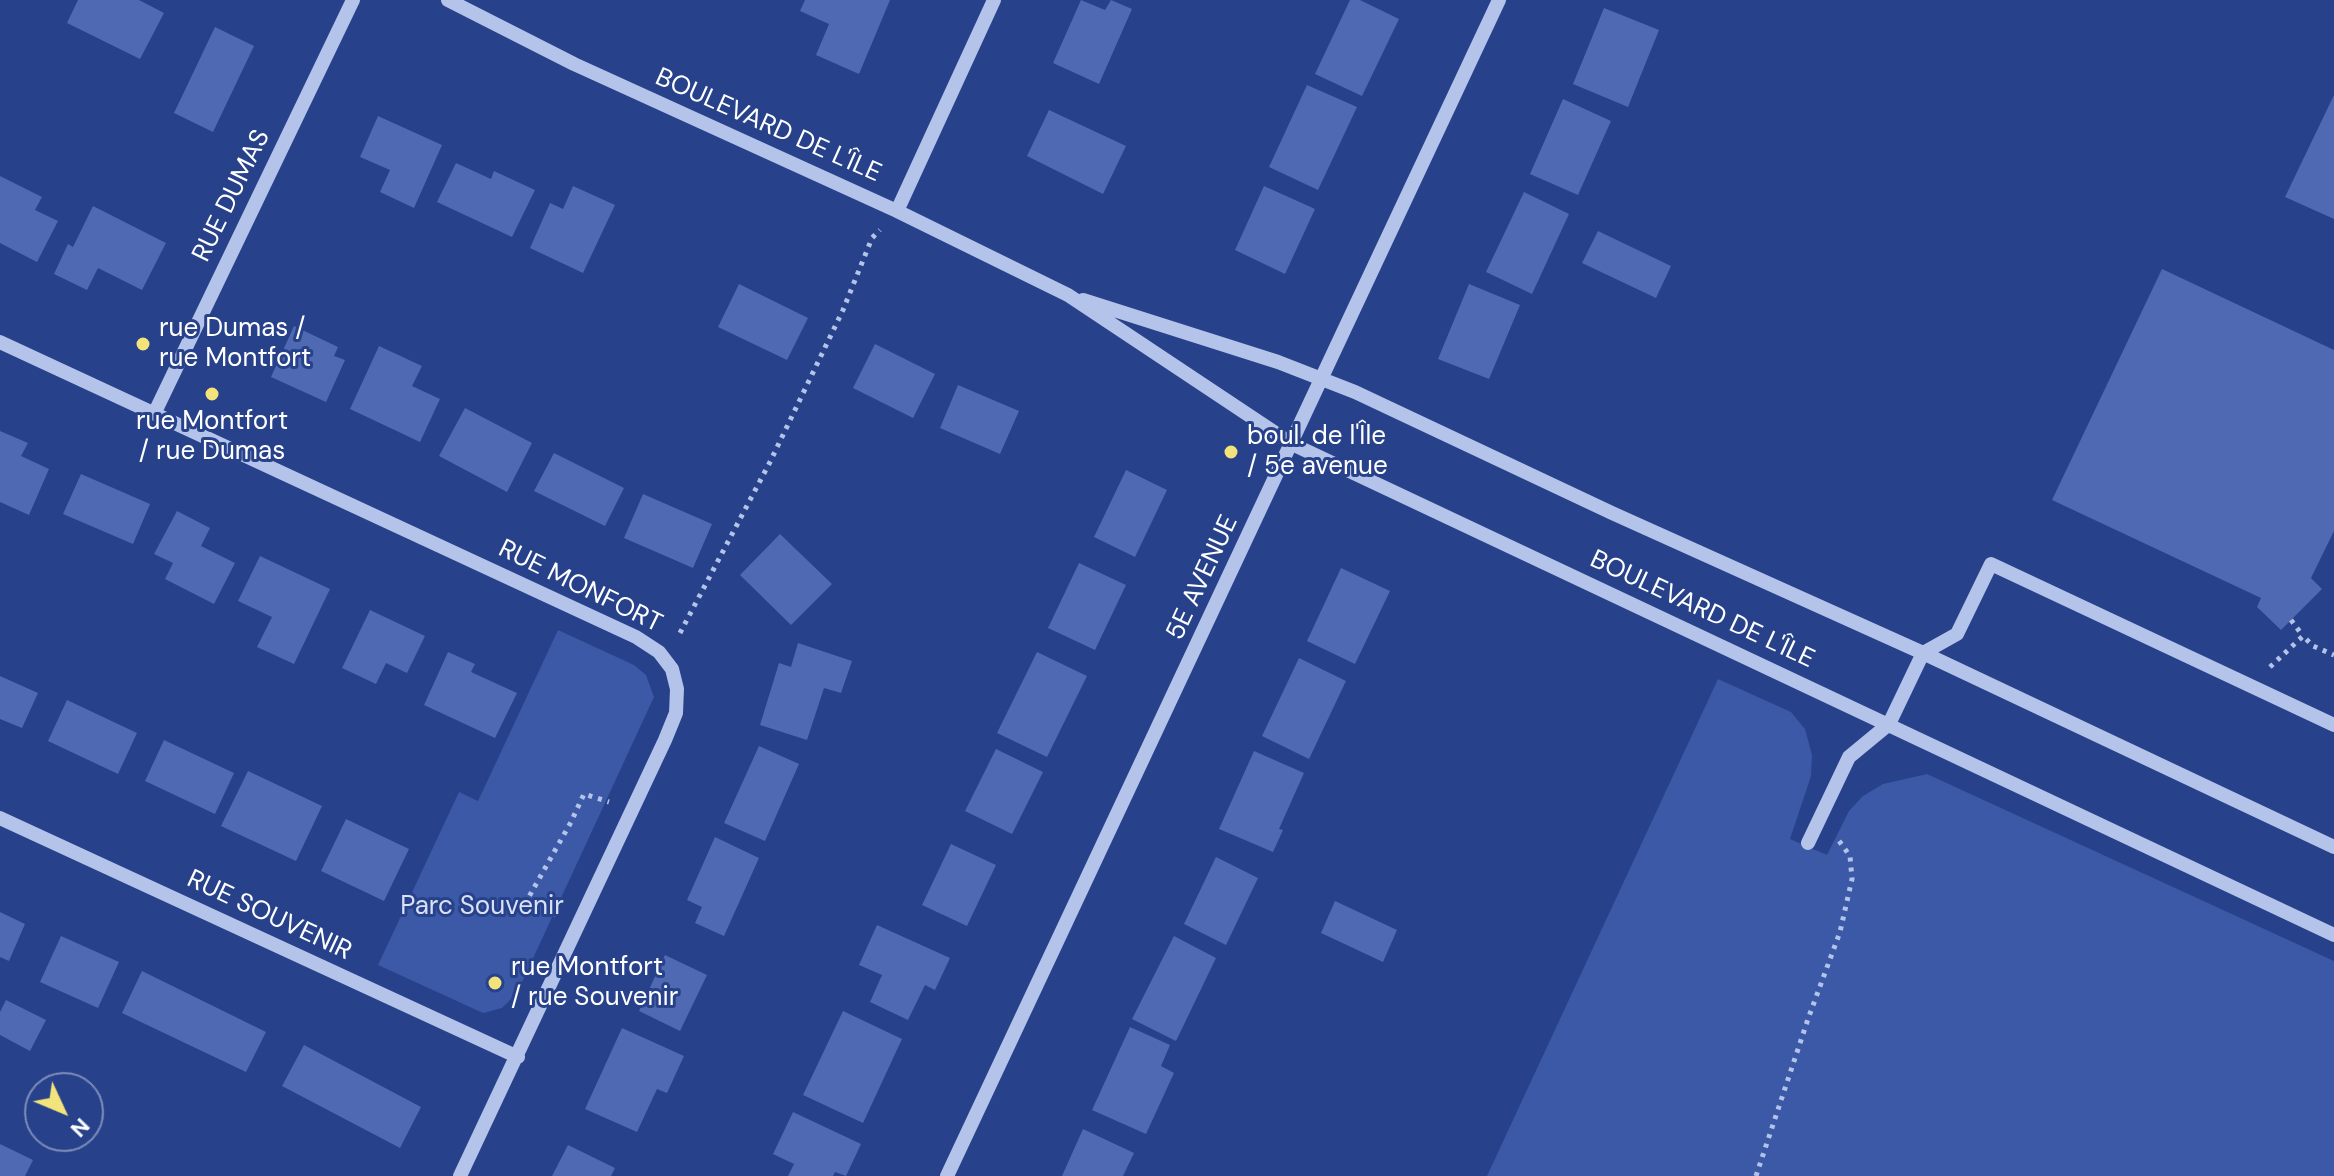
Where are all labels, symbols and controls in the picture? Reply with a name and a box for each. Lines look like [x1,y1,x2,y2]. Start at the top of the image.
street label: BOULEVARD DE L'ÎLE [650,62,886,190]
street label: RUE DUMAS [187,125,277,267]
place label: rue Dumas / rue Montfort [159,313,311,374]
marker: rue Dumas / rue Montfort [134,335,152,353]
marker: rue Montfort / rue Dumas [203,385,221,403]
place label: rue Montfort / rue Dumas [136,406,288,468]
place label: boul. de l'Île / 5e avenue [1247,421,1388,482]
marker: boul. de l'Île / 5e avenue [1222,443,1240,461]
street label: 5E AVENUE [1161,511,1245,645]
street label: RUE MONFORT [493,534,667,640]
street label: BOULEVARD DE L'ÎLE [1585,544,1819,676]
street label: RUE SOUVENIR [182,864,356,968]
park label: Parc Souvenir [400,891,564,923]
place label: rue Montfort / rue Souvenir [511,952,678,1014]
marker: rue Montfort / rue Souvenir [486,974,504,992]
north arrow [24,1072,104,1152]
text: N [64,1112,96,1143]

